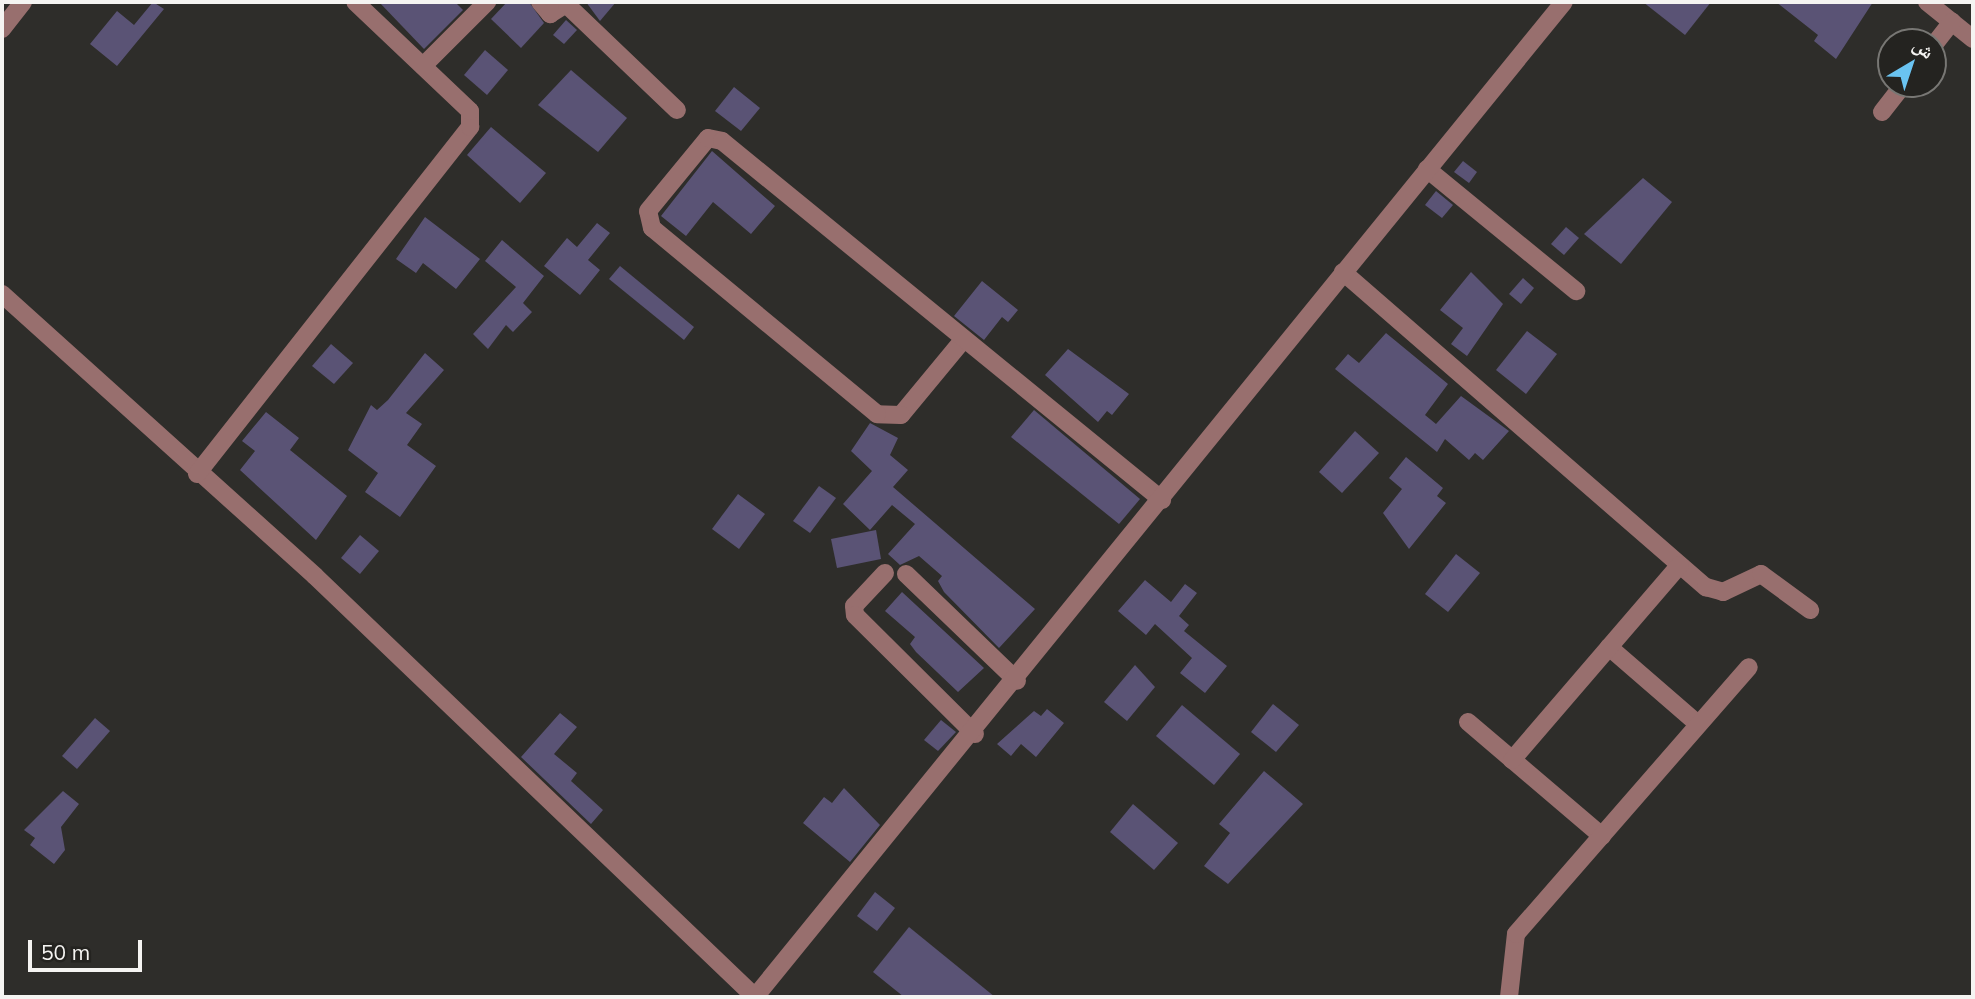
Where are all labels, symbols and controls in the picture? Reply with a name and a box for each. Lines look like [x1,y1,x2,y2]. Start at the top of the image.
north arrow [1877,28,1947,98]
text: ش [1909,33,1939,64]
scale bar [32,926,145,970]
text: 50 m [41,939,90,965]

